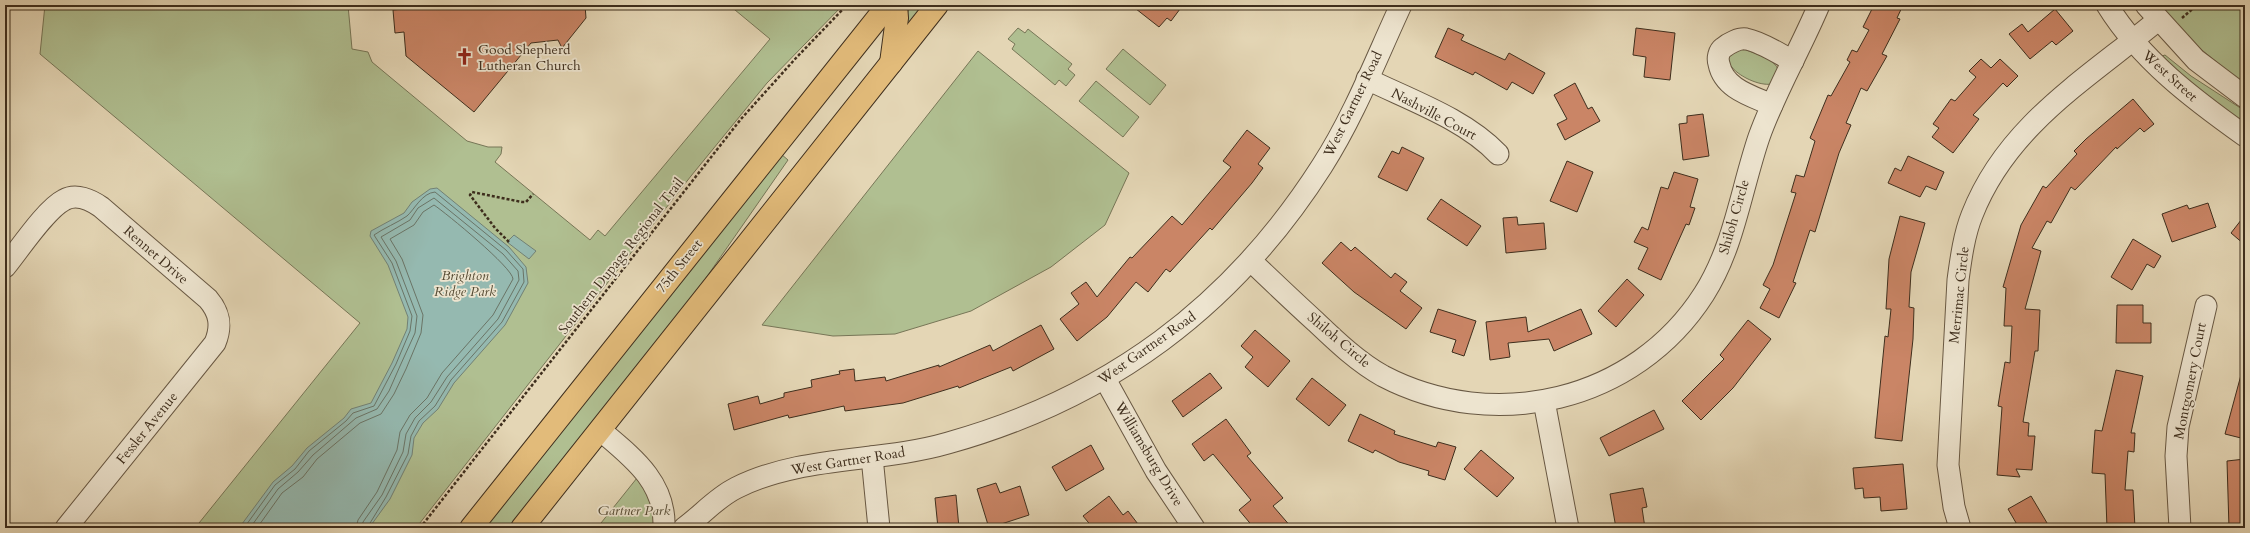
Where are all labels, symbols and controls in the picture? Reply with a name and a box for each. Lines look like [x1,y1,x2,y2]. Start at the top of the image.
place label: Good Shepherd Lutheran Church [478,40,581,75]
street label: West Street [2137,45,2202,106]
church icon: Good Shepherd Lutheran Church [455,47,475,67]
street label: West Gartner Road [1319,48,1387,161]
street label: Nashville Court [1388,84,1481,145]
street label: Southern Dupage Regional Trail [554,173,688,338]
street label: Shiloh Circle [1714,177,1754,257]
street label: Rennet Drive [119,221,193,289]
street label: 75th Street [652,235,707,297]
street label: Merrimac Circle [1944,245,1974,345]
park label: Brighton Ridge Park [434,266,496,301]
street label: West Gartner Road [1094,307,1200,389]
street label: Shiloh Circle [1303,308,1375,372]
street label: Montgomery Court [2169,320,2211,441]
street label: Fessler Avenue [112,388,182,468]
street label: Williamsburg Drive [1110,397,1188,510]
street label: West Gartner Road [789,443,907,480]
park label: Gartner Park [598,501,670,520]

